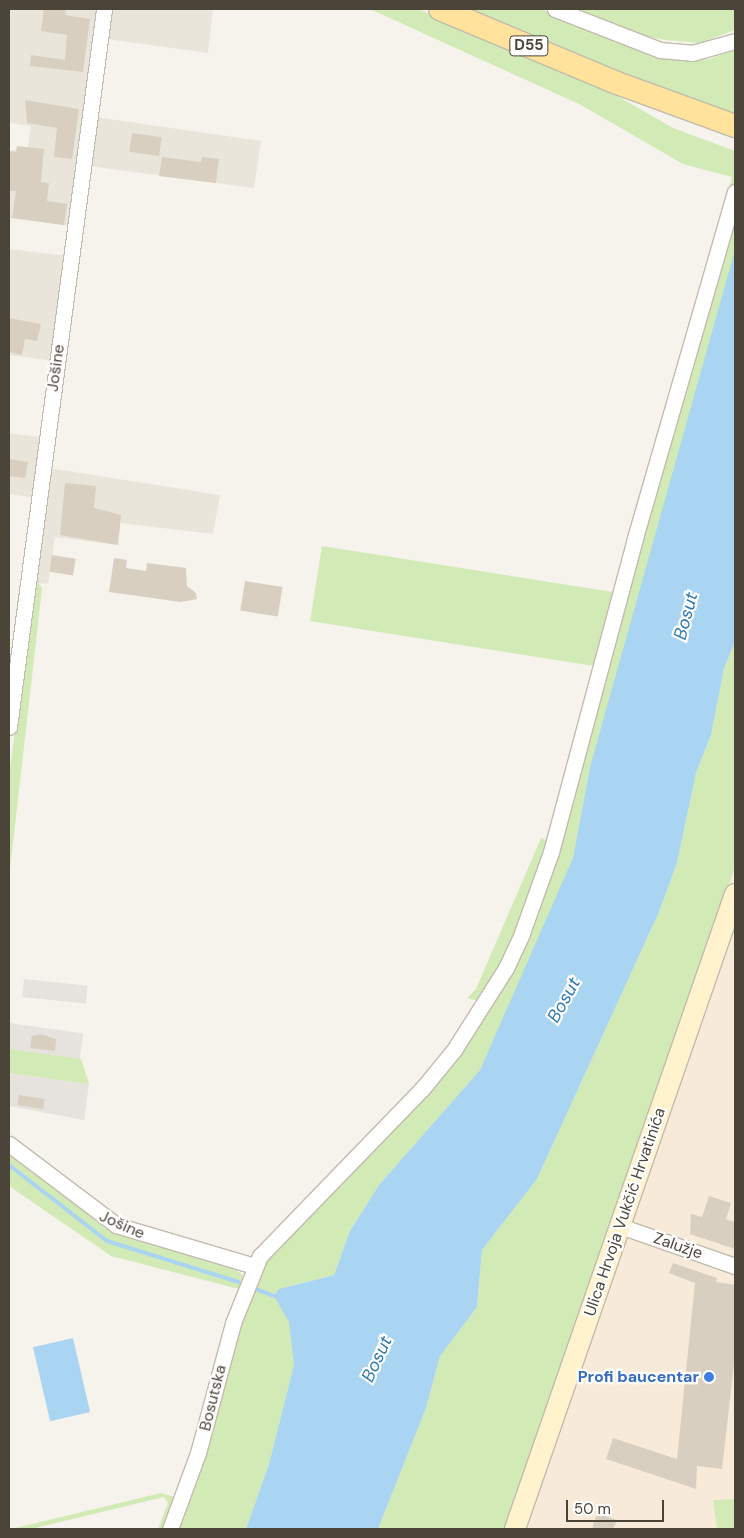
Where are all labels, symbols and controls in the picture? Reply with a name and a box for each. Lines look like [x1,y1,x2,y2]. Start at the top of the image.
road number: D55 [509,34,549,58]
street label: Jošine [43,343,69,393]
water label: Bosut [669,590,703,642]
water label: Bosut [543,974,585,1026]
street label: Ulica Hrvoja Vukčić Hrvatinića [580,1105,670,1319]
street label: Jošine [96,1207,148,1243]
street label: Zalužje [651,1229,705,1263]
water label: Bosut [357,1333,397,1385]
street label: Bosutska [196,1363,230,1433]
place label: Profi baucentar [578,1367,699,1387]
marker: Profi baucentar [703,1371,715,1383]
scale bar [569,1490,666,1522]
text: 50 m [574,1499,611,1519]

